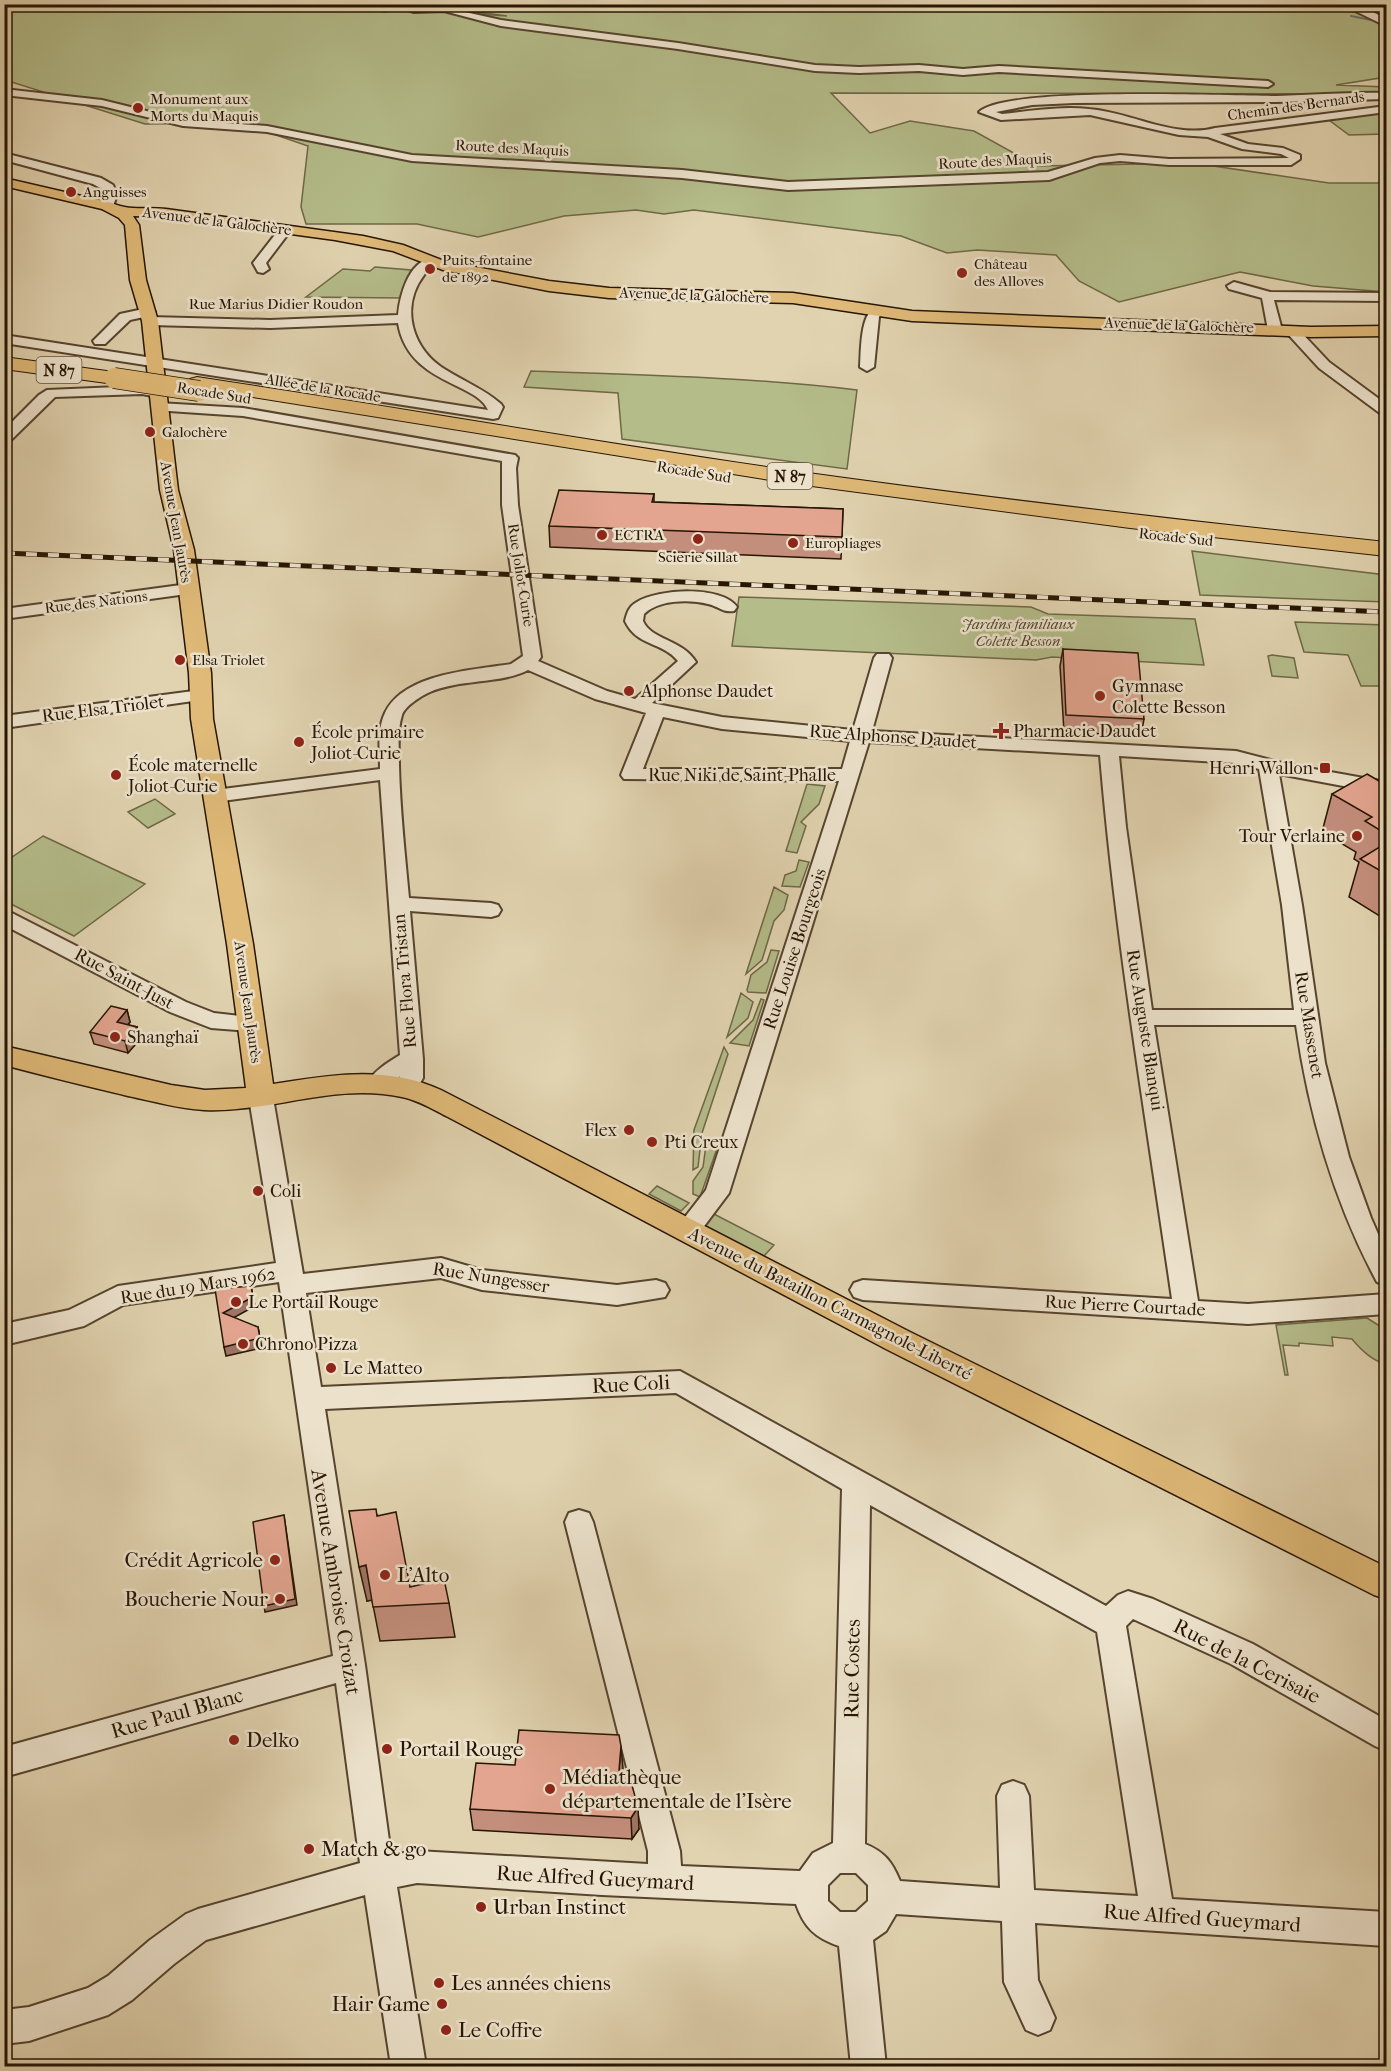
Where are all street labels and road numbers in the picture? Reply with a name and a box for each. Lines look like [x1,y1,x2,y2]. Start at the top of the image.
street label: Chemin des Bernards [1226,87,1366,125]
street label: Route des Maquis [455,136,570,160]
street label: Route des Maquis [938,149,1053,173]
street label: Avenue de la Galochère [140,203,293,239]
street label: Avenue de la Galochère [618,283,770,307]
street label: Rue Marius Didier Roudon [189,295,364,313]
street label: Avenue de la Galochère [1103,313,1255,337]
road number: N 87 [36,357,82,383]
street label: Allée de la Rocade [263,370,383,406]
street label: Rocade Sud [176,378,253,408]
street label: Rocade Sud [656,457,733,487]
street label: Avenue Jean Jaurès [156,459,196,585]
road number: N 87 [768,463,812,489]
street label: Rue Joliot-Curie [504,522,538,629]
street label: Rocade Sud [1138,524,1215,550]
street label: Rue des Nations [44,587,149,617]
street label: Rue Elsa Triolet [41,691,166,727]
street label: Rue Alphonse Daudet [808,721,978,753]
street label: Rue Niki de Saint-Phalle [648,765,836,786]
street label: Rue Louise Bourgeois [759,865,831,1032]
street label: Rue Flora Tristan [389,912,421,1049]
street label: Avenue Jean Jaurès [230,939,266,1065]
street label: Rue Saint-Just [71,944,178,1014]
street label: Rue Auguste Blanqui [1122,948,1168,1113]
street label: Rue Massenet [1290,970,1328,1081]
street label: Avenue du Bataillon Carmagnole-Liberté [684,1223,975,1385]
street label: Rue Nungesser [431,1258,551,1298]
street label: Rue du 19 Mars 1962 [119,1263,277,1309]
street label: Rue Pierre Courtade [1044,1291,1206,1321]
street label: Rue Coli [591,1370,671,1398]
street label: Avenue Ambroise Croizat [306,1466,366,1697]
street label: Rue de la Cerisaie [1170,1614,1324,1708]
street label: Rue Costes [839,1619,865,1719]
street label: Rue Paul Blanc [108,1683,246,1743]
street label: Rue Alfred Gueymard [495,1861,695,1895]
street label: Rue Alfred Gueymard [1102,1899,1302,1937]

